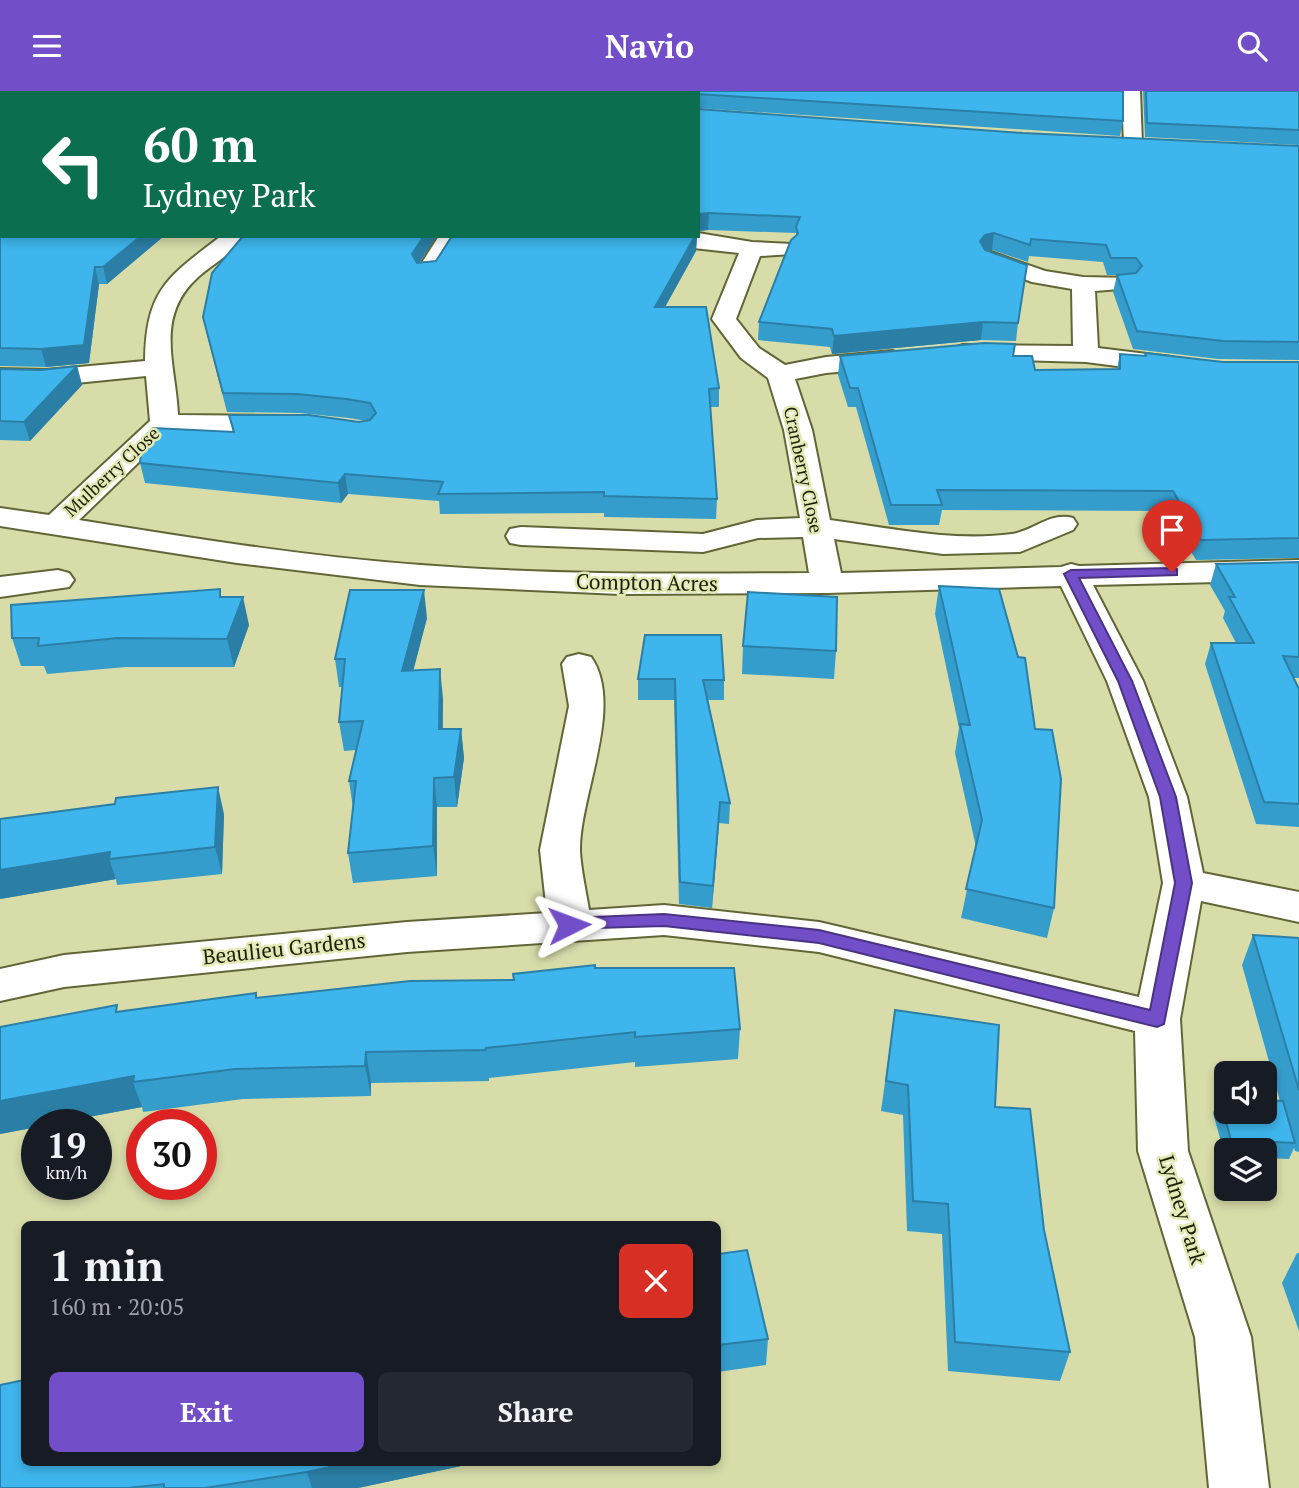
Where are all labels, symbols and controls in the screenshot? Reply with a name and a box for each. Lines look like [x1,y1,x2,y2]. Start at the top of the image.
text: Navio [605,25,694,67]
icon: menu [28,27,66,65]
icon: search [1233,27,1271,65]
text: 60 m [143,111,257,176]
icon: left [28,119,119,210]
text: Lydney Park [143,174,315,216]
street label: Cranberry Close [779,404,829,535]
street label: Mulberry Close [59,421,164,522]
pin [1142,500,1202,572]
icon: arrive [1153,511,1191,549]
street label: Compton Acres [576,567,718,597]
position arrow [532,888,606,962]
street label: Beaulieu Gardens [201,926,367,970]
map controls [1214,1061,1277,1201]
button: sound [1214,1061,1277,1124]
speed limit sign: 30 [126,1109,217,1200]
text: 19 [47,1122,86,1168]
button: layers [1214,1138,1277,1201]
street label: Lydney Park [1153,1152,1213,1268]
text: km/h [46,1160,87,1184]
text: 1 min [49,1237,164,1293]
button: close [619,1244,693,1318]
text: 160 m · 20:05 [49,1291,184,1322]
button: Exit [49,1372,364,1452]
button: Share [378,1372,693,1452]

